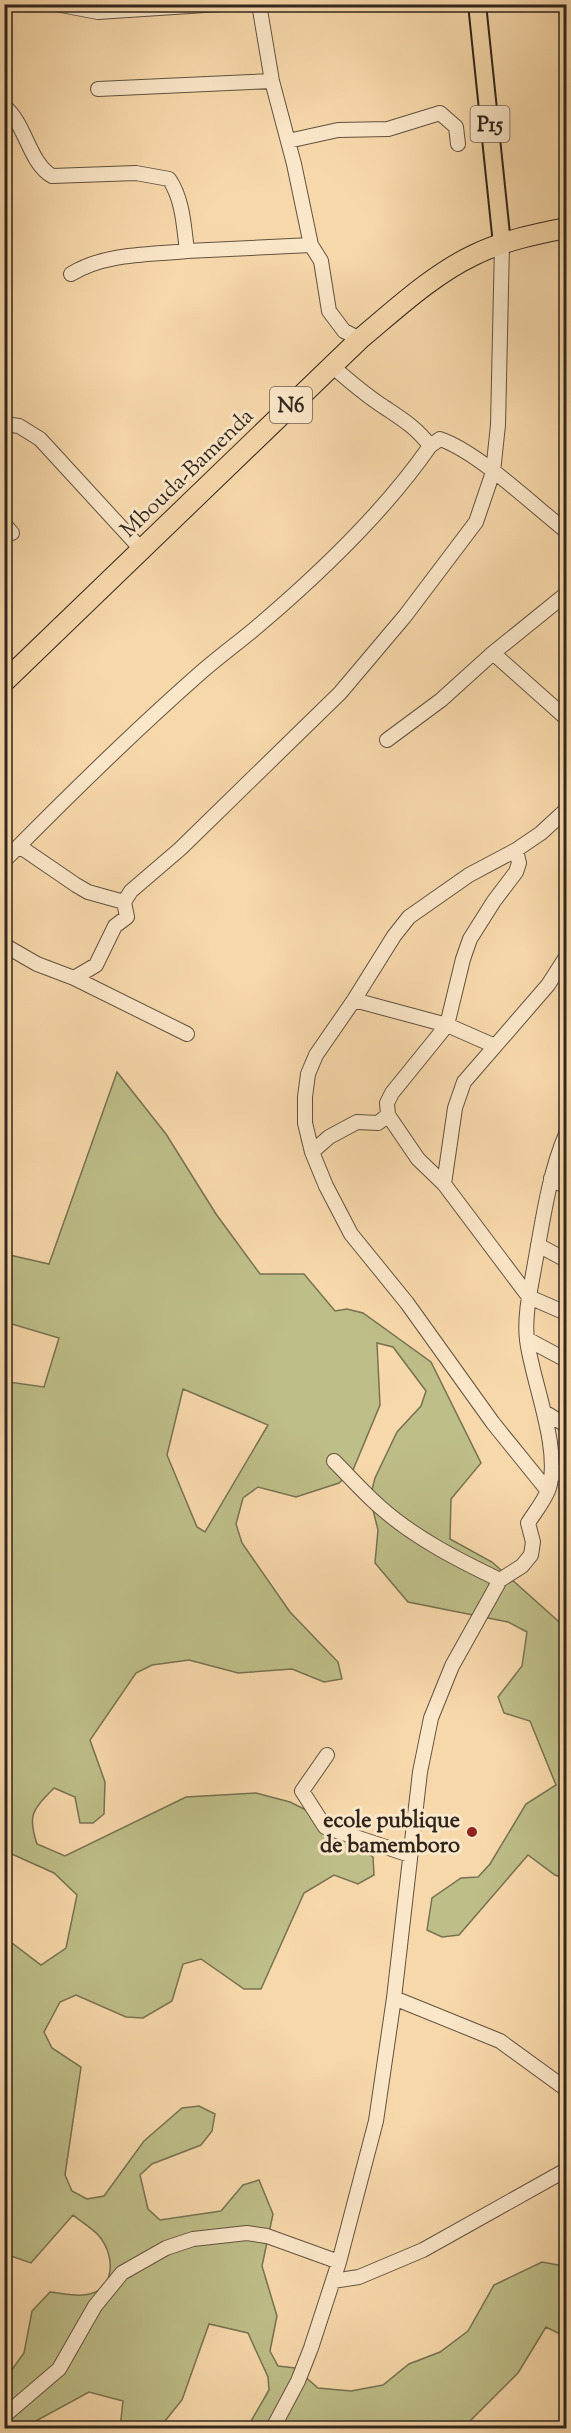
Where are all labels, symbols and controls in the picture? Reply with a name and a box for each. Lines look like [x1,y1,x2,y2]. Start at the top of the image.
road number: P15 [470,106,510,142]
road number: N6 [270,387,312,423]
street label: Mbouda-Bamenda [114,402,262,546]
place label: ecole publique de bamemboro [320,1806,460,1863]
marker: ecole publique de bamemboro [465,1825,479,1839]

